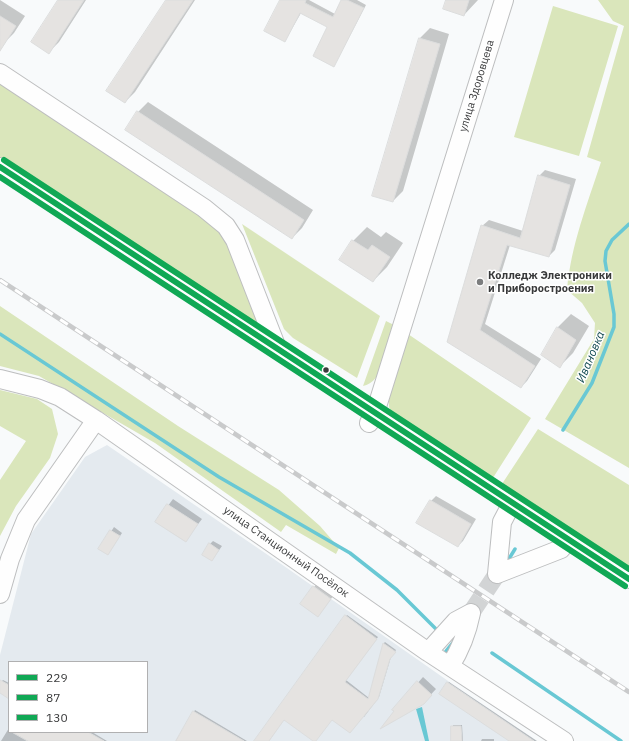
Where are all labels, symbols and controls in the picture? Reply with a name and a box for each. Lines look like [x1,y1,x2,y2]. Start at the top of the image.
street label: улица Здоровцева [457,38,497,134]
place label: Колледж Электроники и Приборостроения [488,269,612,295]
marker: Колледж Электроники и Приборостроения [475,277,485,287]
water label: Ивановка [574,329,608,385]
unlabelled marker [321,365,331,375]
street label: улица Станционный Посёлок [221,504,351,600]
legend [8,661,148,733]
text: 229 [46,670,68,685]
text: 87 [46,690,60,705]
text: 130 [46,710,68,725]

